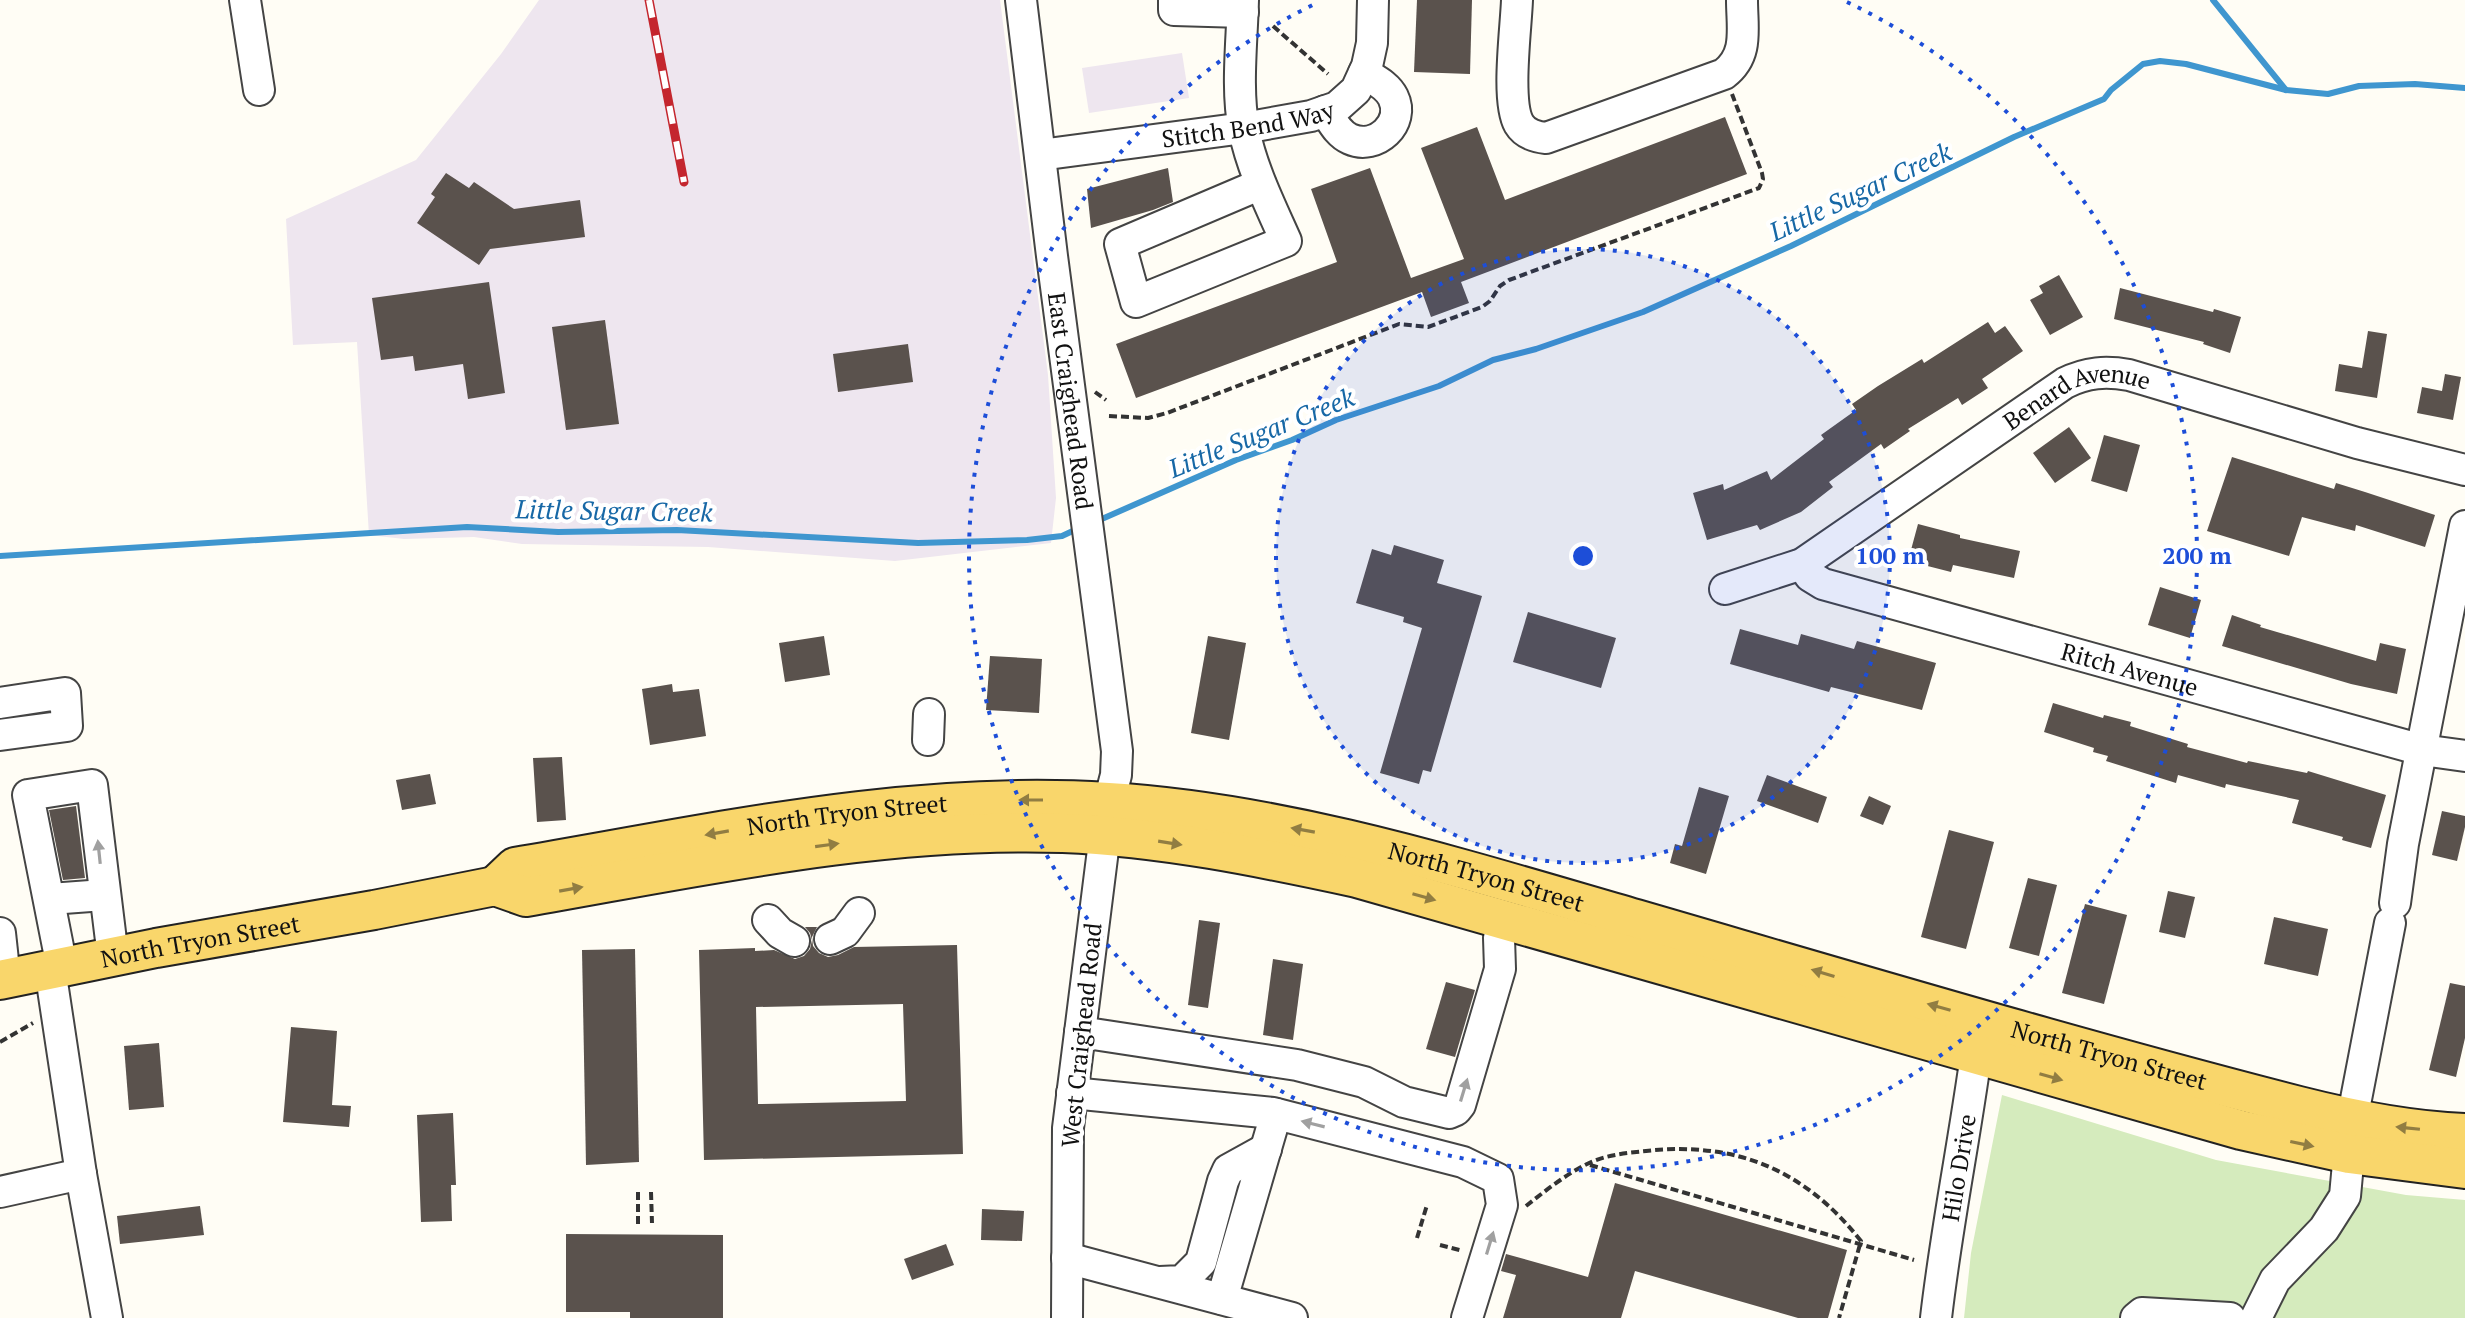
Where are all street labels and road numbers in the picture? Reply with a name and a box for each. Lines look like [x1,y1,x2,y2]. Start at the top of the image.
street label: Stitch Bend Way [1160,93,1339,155]
street label: East Craighead Road [1041,290,1101,512]
street label: Benard Avenue [1997,357,2155,437]
street label: Ritch Avenue [2058,635,2202,703]
street label: North Tryon Street [745,787,949,842]
street label: North Tryon Street [1385,834,1588,919]
street label: North Tryon Street [98,907,302,975]
street label: West Craighead Road [1053,921,1109,1149]
street label: North Tryon Street [2008,1013,2211,1097]
street label: Hilo Drive [1934,1112,1983,1224]

